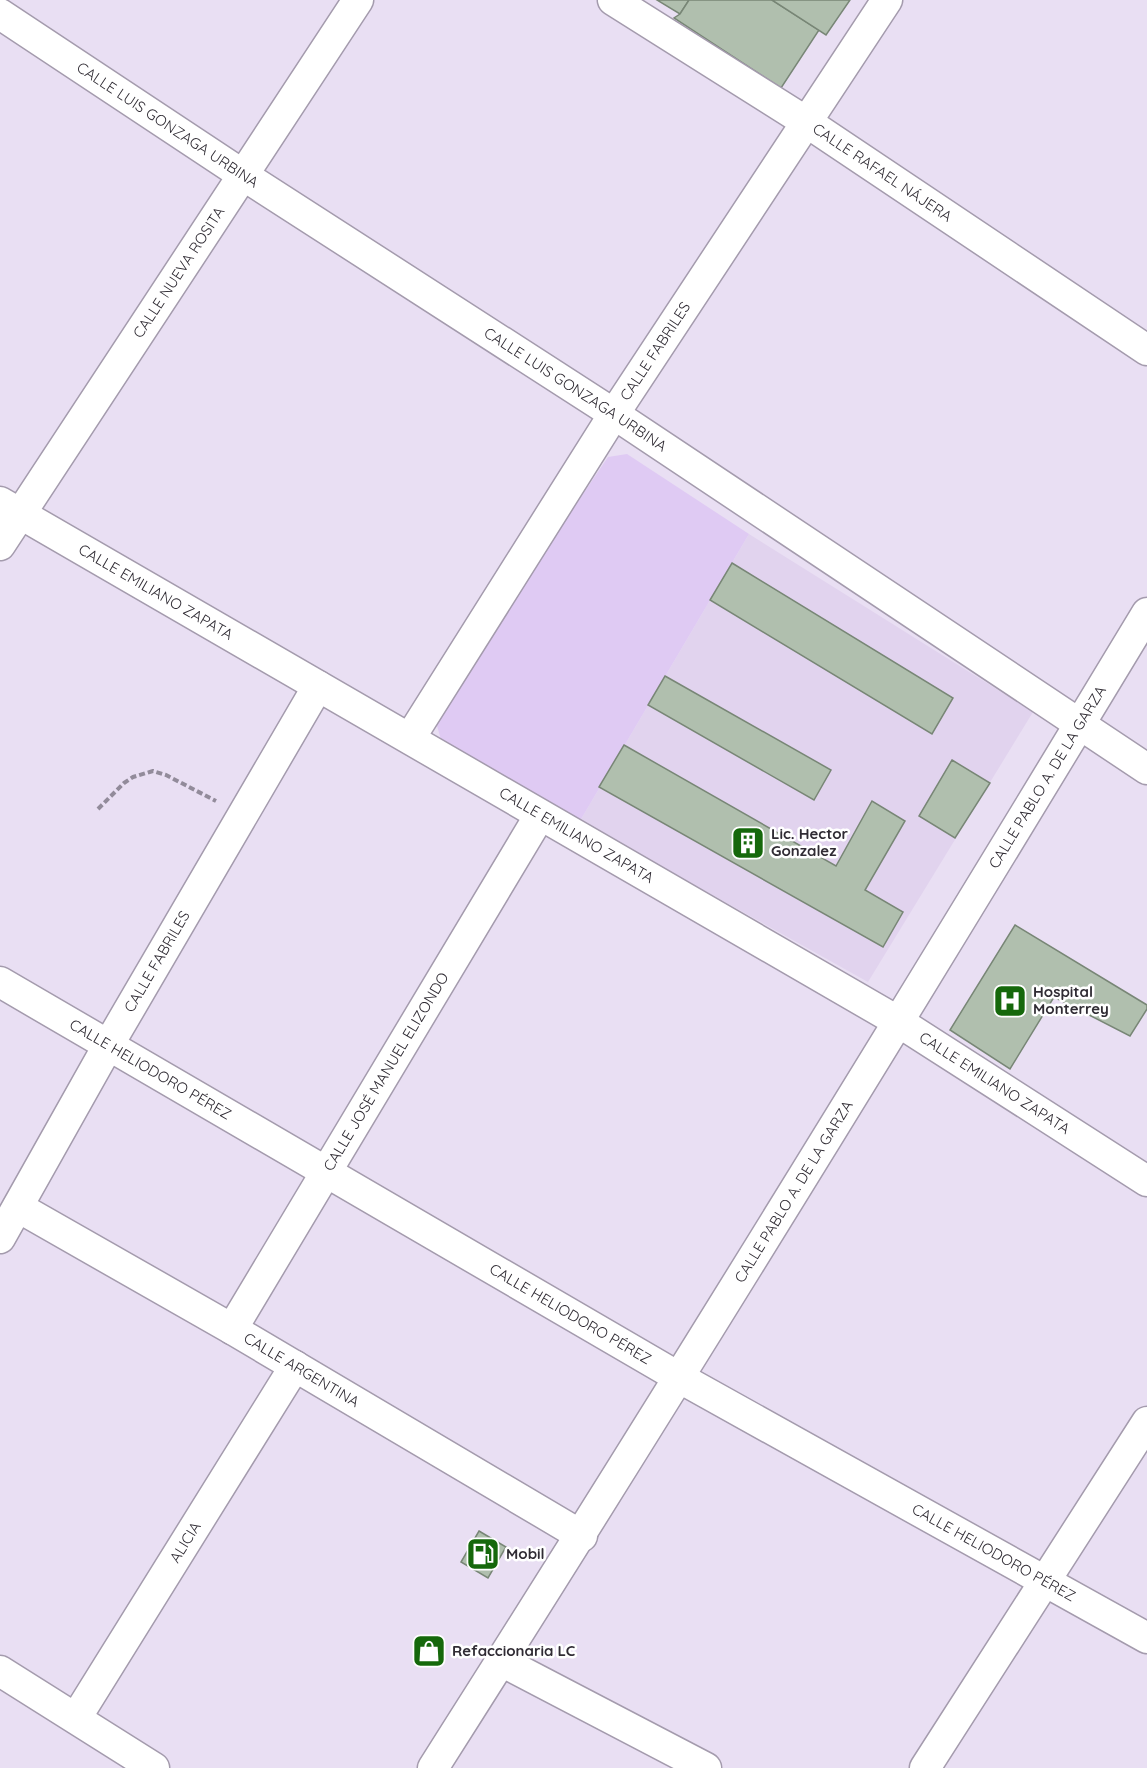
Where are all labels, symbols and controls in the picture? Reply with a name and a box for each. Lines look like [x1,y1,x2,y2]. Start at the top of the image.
street label: CALLE LUIS GONZAGA URBINA [73,58,263,192]
street label: CALLE RAFAEL NÁJERA [809,119,956,226]
street label: CALLE NUEVA ROSITA [129,203,229,341]
street label: CALLE FABRILES [616,298,694,404]
street label: CALLE LUIS GONZAGA URBINA [481,323,671,456]
street label: CALLE EMILIANO ZAPATA [75,540,237,644]
street label: CALLE PABLO A. DE LA GARZA [984,682,1110,872]
street label: CALLE EMILIANO ZAPATA [496,783,658,887]
place label: Lic. Hector Gonzalez [771,824,849,860]
building icon: Lic. Hector Gonzalez [730,825,766,861]
street label: CALLE FABRILES [120,907,194,1015]
street label: CALLE JOSÉ MANUEL ELIZONDO [319,969,453,1174]
place label: Hospital Monterrey [1033,982,1109,1018]
hospital icon: Hospital Monterrey [992,983,1028,1019]
street label: CALLE HELIODORO PÉREZ [66,1015,235,1124]
street label: CALLE EMILIANO ZAPATA [916,1027,1074,1138]
street label: CALLE PABLO A. DE LA GARZA [730,1096,857,1286]
street label: CALLE HELIODORO PÉREZ [486,1259,655,1368]
street label: CALLE ARGENTINA [240,1328,363,1411]
street label: CALLE HELIODORO PÉREZ [909,1499,1079,1605]
street label: ALICIA [165,1518,205,1566]
fuel station icon: Mobil [465,1536,501,1572]
place label: Mobil [506,1544,545,1563]
shop icon: Refaccionaria LC [411,1633,447,1669]
place label: Refaccionaria LC [452,1641,576,1660]

